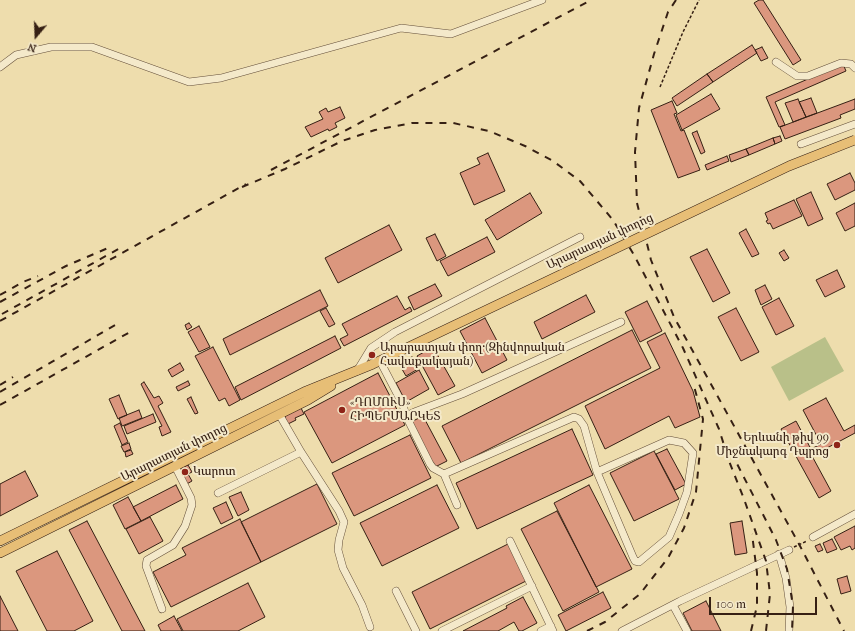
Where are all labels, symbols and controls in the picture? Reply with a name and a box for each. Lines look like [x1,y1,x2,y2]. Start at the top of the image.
north arrow [16,16,56,56]
text: N [26,40,38,55]
street label: Արարատյան փողոց [544,211,656,273]
place label: Արարատյան փող․(Զինվորական Հավաքակայան) [380,341,565,369]
marker: Արարատյան փող․(Զինվորական Հավաքակայան) [367,350,377,360]
place label: «ԴՈՄՈՒՍ» ՀԻՊԵՐՄԱՐԿԵՏ [350,396,441,424]
marker: «ԴՈՄՈՒՍ» ՀԻՊԵՐՄԱՐԿԵՏ [337,405,347,415]
street label: Արարատյան փողոց [119,421,229,485]
place label: Երևանի թիվ 99 Միջնակարգ Դպրոց [716,431,829,459]
marker: Երևանի թիվ 99 Միջնակարգ Դպրոց [832,440,842,450]
place label: Կարոտ [193,465,235,479]
marker: Կարոտ [180,467,190,477]
scale bar [711,589,819,615]
text: 100 m [716,597,746,611]

